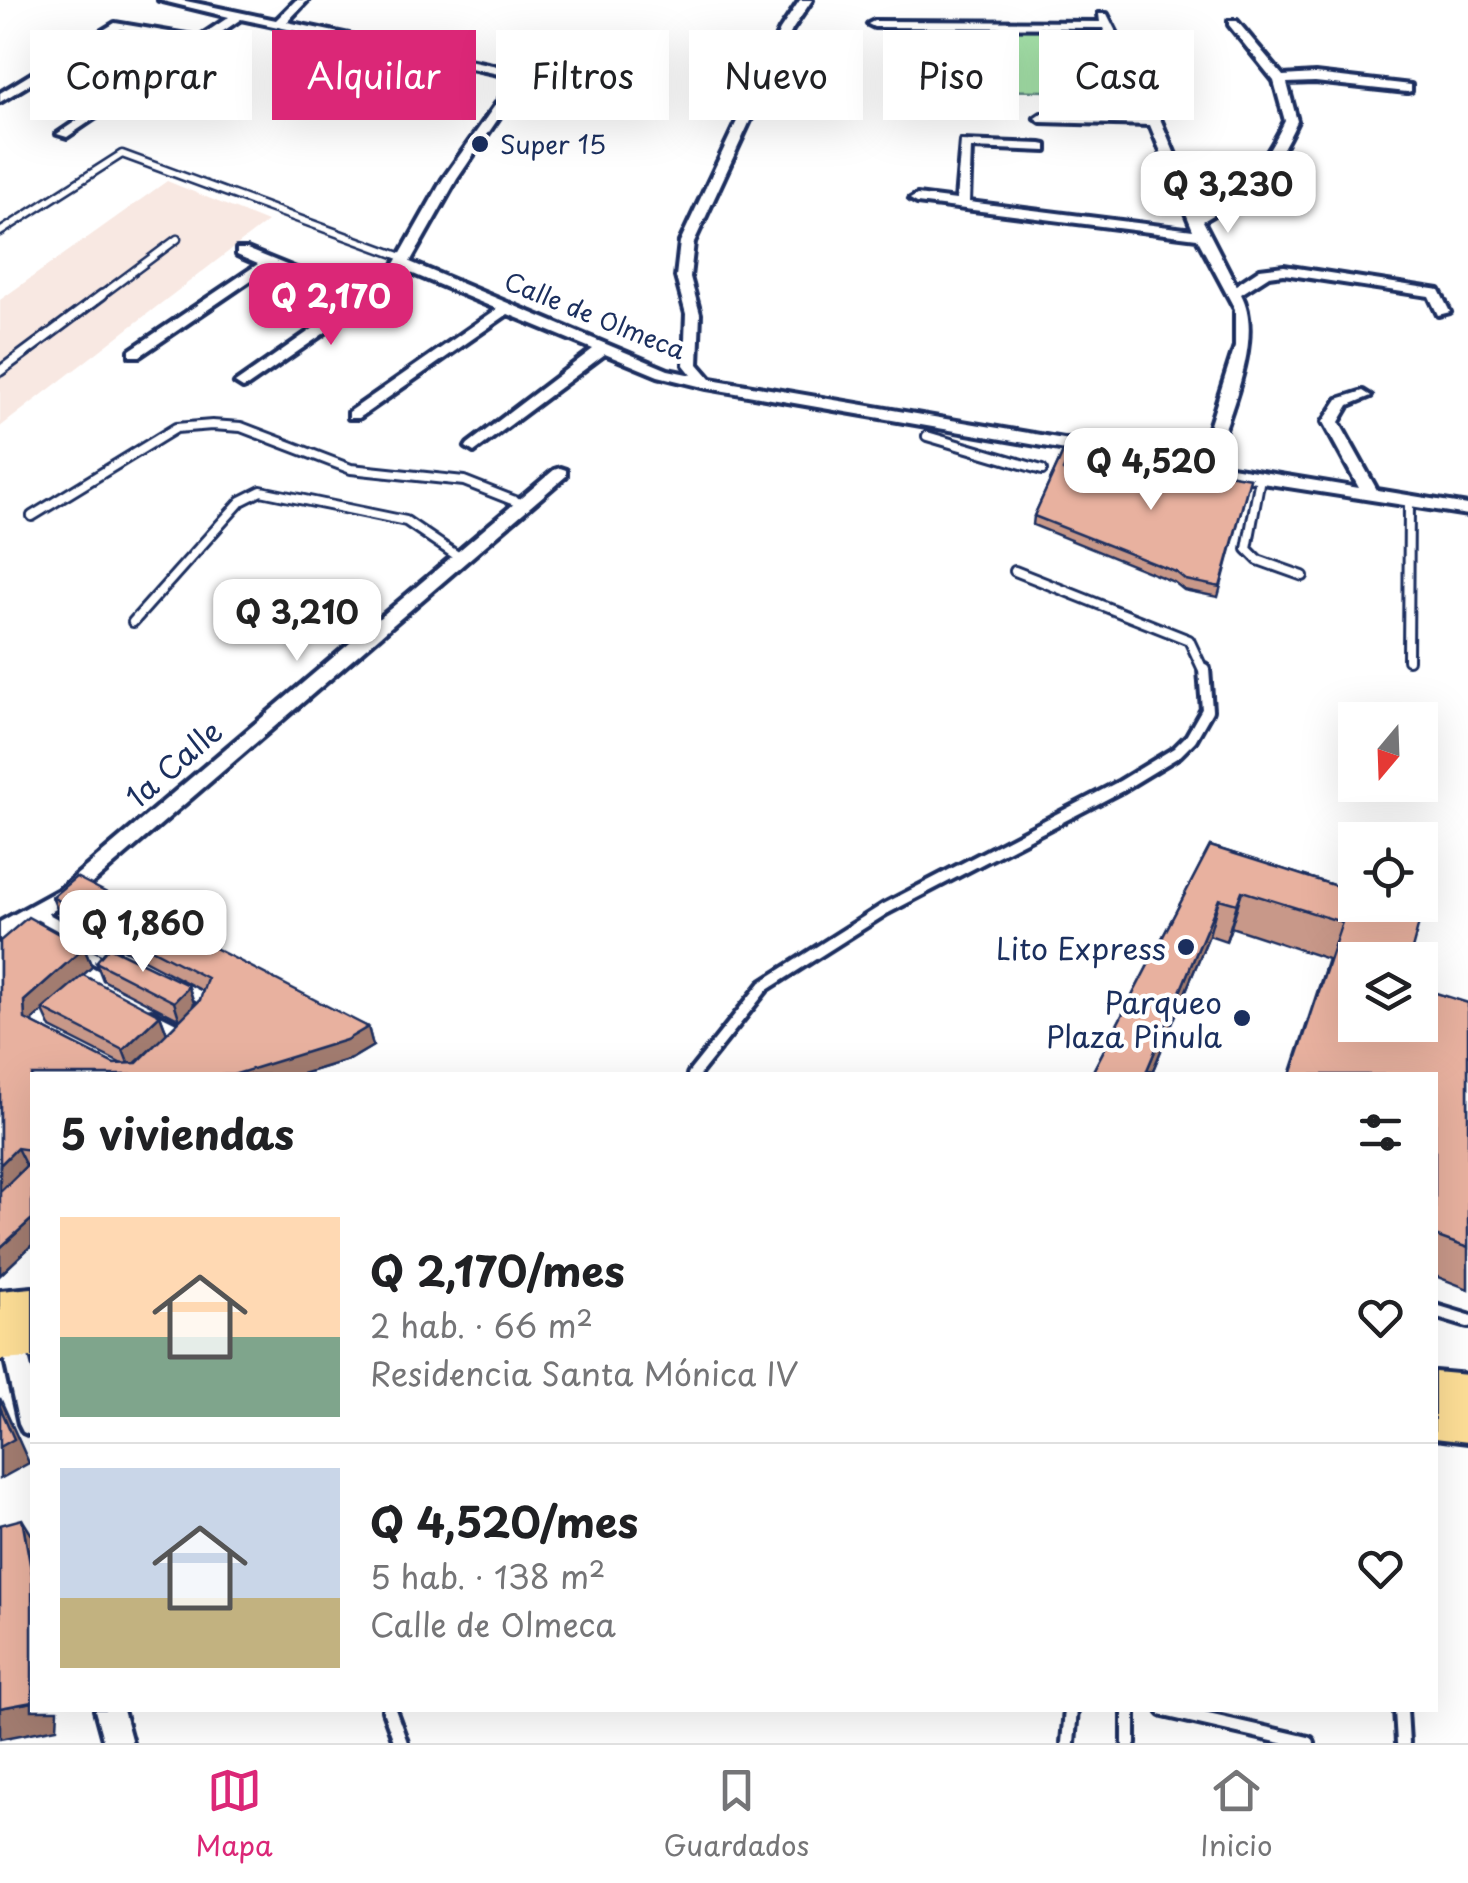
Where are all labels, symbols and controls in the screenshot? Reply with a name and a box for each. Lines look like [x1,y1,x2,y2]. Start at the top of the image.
chip: Comprar [30,30,252,120]
chip: Alquilar [272,30,476,120]
chip: Filtros [496,30,669,120]
chip: Nuevo [689,30,863,120]
chip: Piso [883,30,1019,120]
chip: Casa [1039,30,1194,120]
place label: Super 15 [500,125,606,163]
marker: Super 15 [469,133,491,155]
pin: Q 3,230 [1136,151,1320,236]
text: Q 3,230 [1163,159,1293,207]
street label: Calle de Olmeca [499,261,691,369]
pin: Q 2,170 [239,263,423,348]
text: Q 2,170 [271,271,391,319]
pin: Q 4,520 [1059,428,1243,513]
text: Q 4,520 [1086,436,1216,484]
pin: Q 3,210 [205,579,389,664]
text: Q 3,210 [235,587,359,635]
north arrow [1338,702,1438,802]
map controls [1338,702,1438,1042]
street label: 1a Calle [115,708,231,818]
button: locate [1338,822,1438,922]
pin: Q 1,860 [51,890,235,975]
text: Q 1,860 [82,898,204,946]
place label: Lito Express [996,925,1166,970]
marker: Lito Express [1175,936,1197,958]
button: layers [1338,942,1438,1042]
place label: Parqueo Plaza Pinula [1046,979,1222,1058]
marker: Parqueo Plaza Pinula [1231,1007,1253,1029]
text: 5 viviendas [60,1101,294,1164]
icon: filters [1353,1105,1408,1160]
text: Q 2,170/mes [370,1238,625,1301]
icon: home [140,1257,260,1377]
icon: heart [1353,1290,1408,1345]
text: 2 hab. · 66 m² [370,1301,593,1349]
text: Residencia Santa Mónica IV [370,1349,799,1397]
text: Q 4,520/mes [370,1489,638,1552]
icon: home [140,1508,260,1628]
icon: heart [1353,1541,1408,1596]
text: 5 hab. · 138 m² [370,1552,606,1600]
text: Calle de Olmeca [370,1600,616,1648]
tab: Mapa [196,1763,273,1866]
tab: Guardados [664,1763,809,1866]
tab: Inicio [1200,1763,1272,1866]

